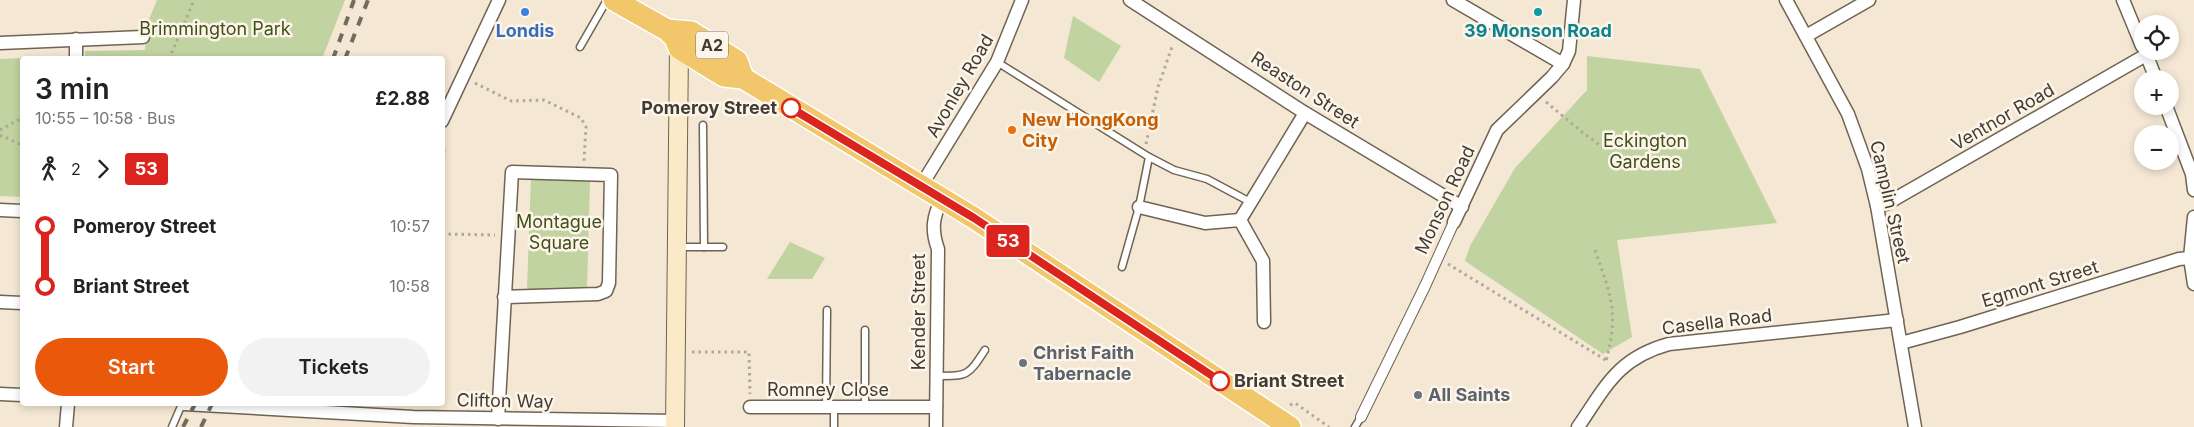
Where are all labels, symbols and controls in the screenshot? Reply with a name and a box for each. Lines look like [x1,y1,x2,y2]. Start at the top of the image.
marker: Londis [519,6,531,18]
marker: 39 Monson Road [1532,6,1544,18]
map controls [2134,15,2179,170]
button: locate [2134,15,2179,60]
park label: Brimmington Park [139,18,291,39]
place label: Londis [496,20,554,41]
place label: 39 Monson Road [1464,20,1612,41]
street label: Avonley Road [922,30,998,141]
road number: A2 [696,32,728,58]
street label: Reaston Street [1247,47,1363,132]
button: + [2134,70,2179,115]
text: 3 min [35,72,110,106]
street label: Ventnor Road [1948,79,2058,154]
text: £2.88 [375,87,430,110]
place label: Pomeroy Street [641,97,777,118]
marker: Pomeroy Street [781,98,801,118]
text: 10:55 – 10:58 · Bus [35,108,175,128]
place label: New HongKong City [1022,109,1159,151]
marker: New HongKong City [1006,124,1018,136]
button: − [2134,125,2179,170]
park label: Eckington Gardens [1603,130,1687,172]
street label: Camplin Street [1866,138,1915,265]
street label: Monson Road [1410,142,1479,257]
icon: walk [35,155,63,183]
icon: forward [89,155,117,183]
text: 53 [135,158,158,179]
text: 2 [71,159,81,179]
park label: Montague Square [516,211,602,253]
text: Pomeroy Street [73,215,216,238]
text: 10:57 [390,216,430,236]
line badge: 53 [986,225,1030,257]
text: 53 [996,230,1020,251]
street label: Kender Street [908,254,929,370]
street label: Egmont Street [1979,256,2101,311]
text: Briant Street [73,275,189,298]
text: 10:58 [389,276,430,296]
street label: Casella Road [1661,304,1773,339]
button: Start [35,338,228,396]
button: Tickets [238,338,430,396]
place label: Christ Faith Tabernacle [1033,342,1134,384]
marker: Christ Faith Tabernacle [1017,357,1029,369]
place label: Briant Street [1234,370,1344,391]
marker: Briant Street [1210,371,1230,391]
street label: Romney Close [767,379,889,400]
place label: All Saints [1428,384,1510,405]
street label: Clifton Way [456,389,554,412]
marker: All Saints [1412,389,1424,401]

